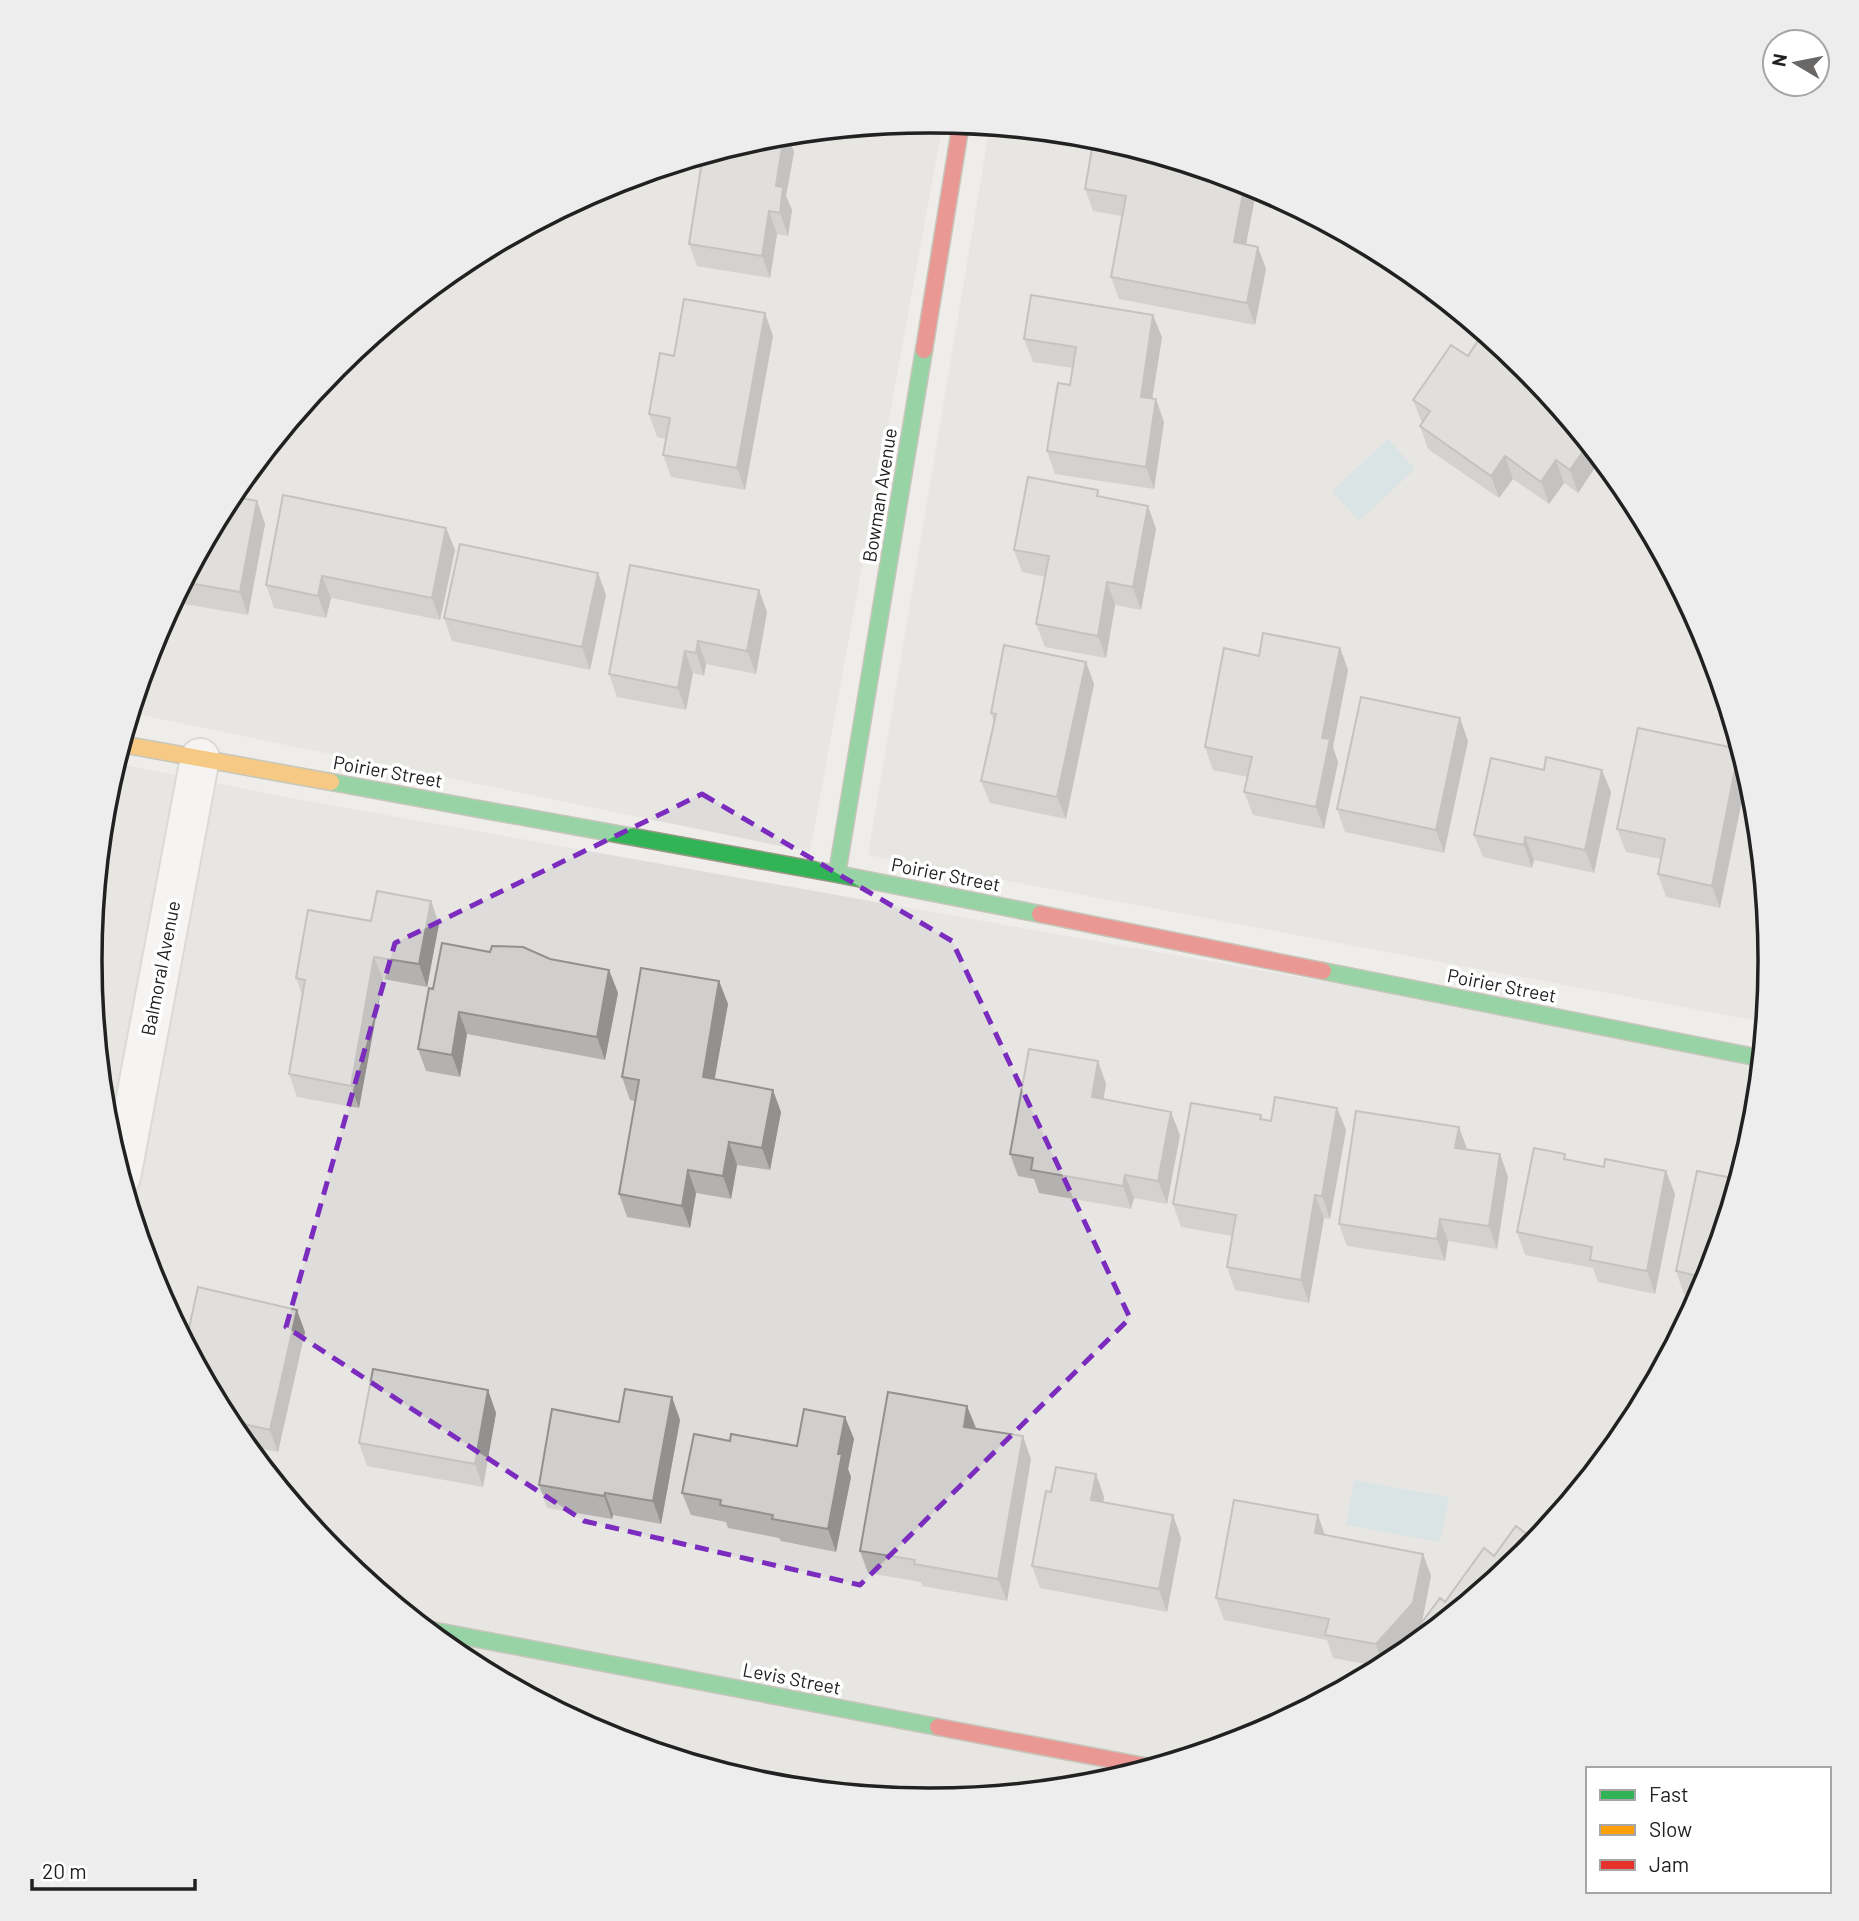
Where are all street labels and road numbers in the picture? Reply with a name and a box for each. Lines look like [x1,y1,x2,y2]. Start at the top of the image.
street label: Bowman Avenue [857,426,901,564]
street label: Poirier Street [332,750,444,792]
street label: Poirier Street [890,852,1002,896]
street label: Balmoral Avenue [136,899,184,1037]
street label: Poirier Street [1446,963,1558,1007]
street label: Levis Street [741,1657,843,1699]

